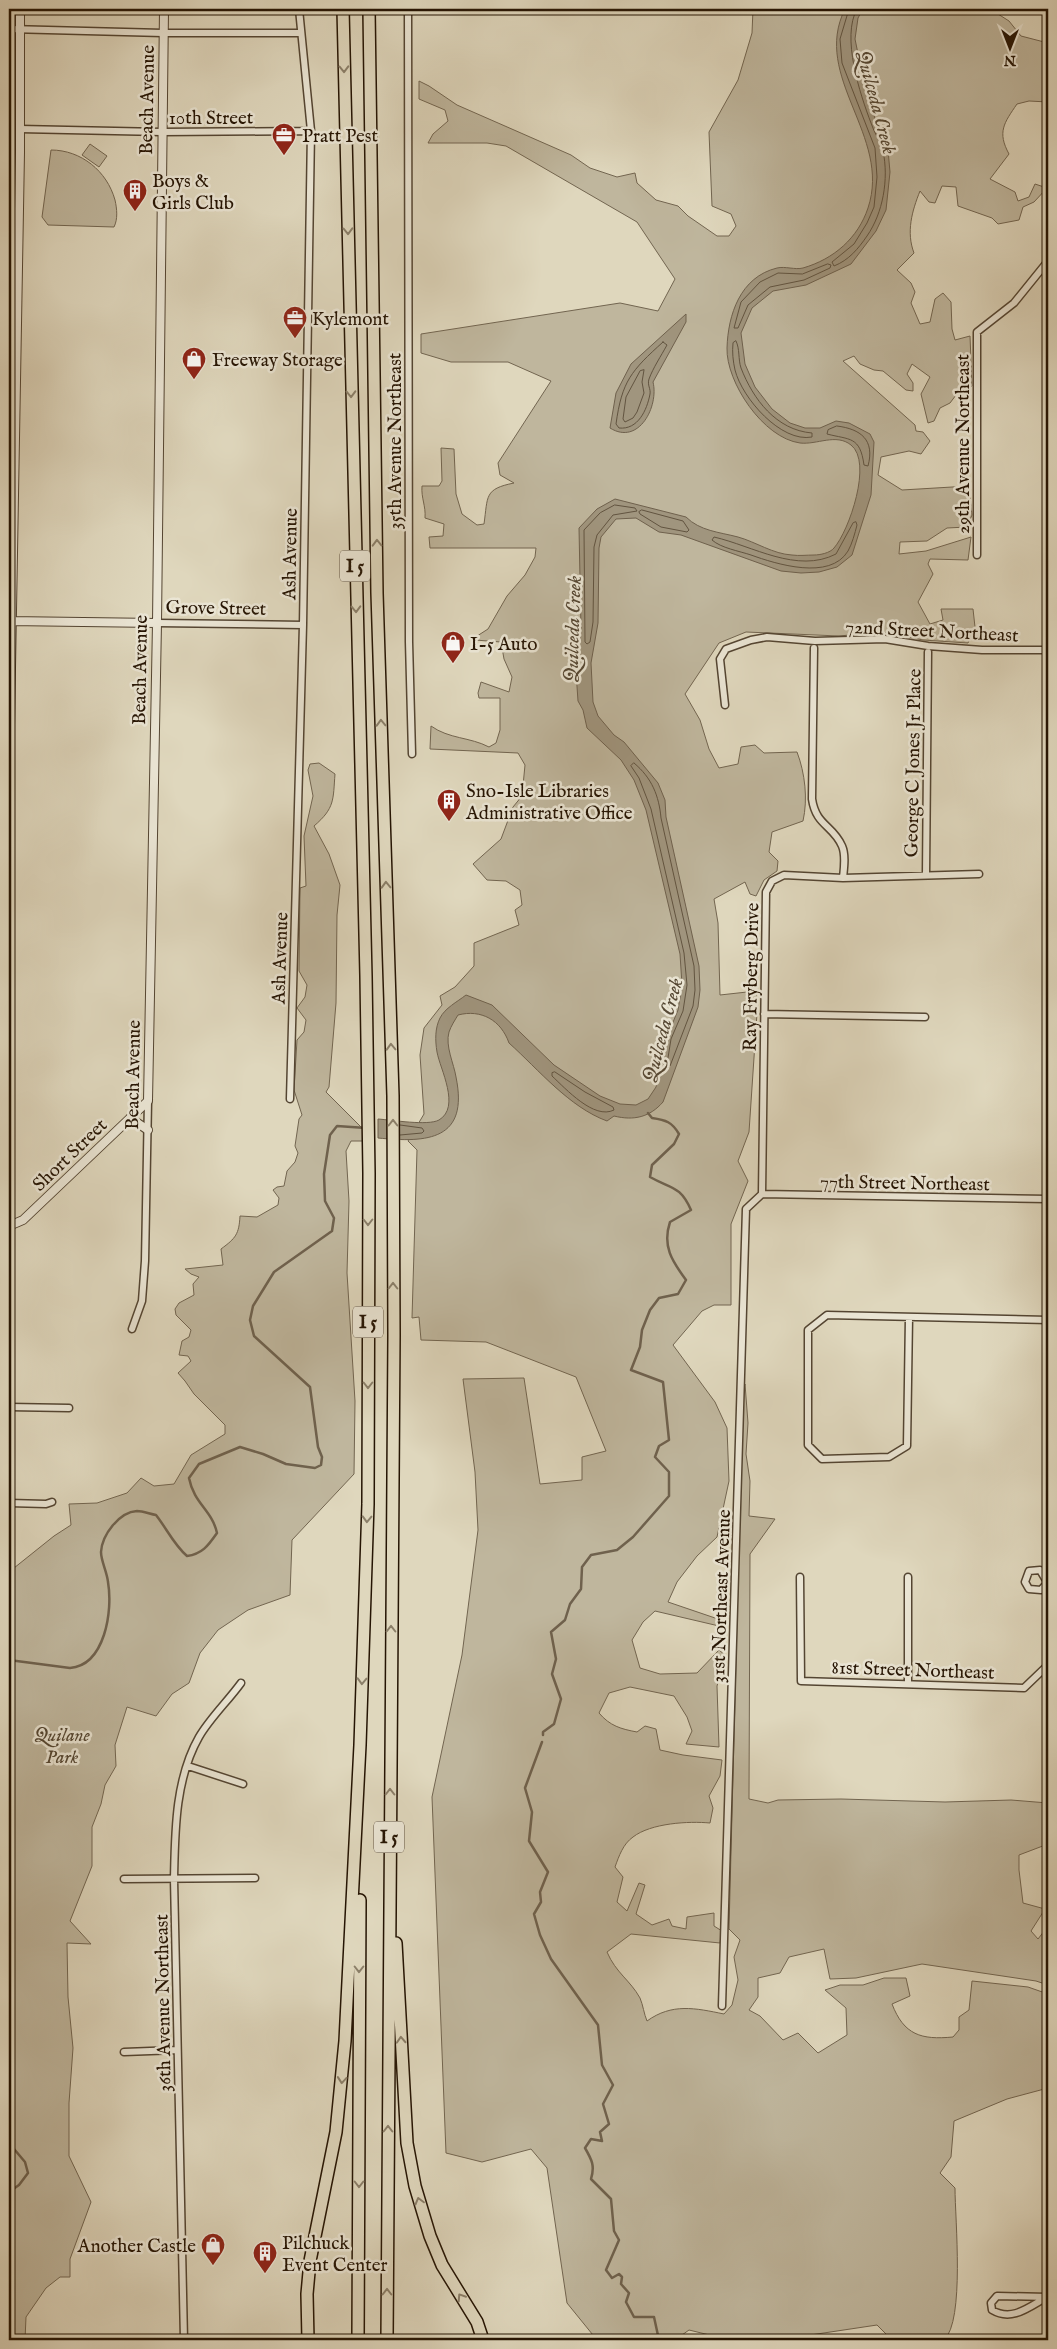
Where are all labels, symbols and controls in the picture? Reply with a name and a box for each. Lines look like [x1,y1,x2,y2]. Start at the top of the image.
north arrow [984,22,1034,72]
street label: Beach Avenue [135,45,161,155]
water label: Quilceda Creek [849,48,901,157]
text: N [1004,51,1017,69]
one-way arrow [339,66,349,73]
street label: 10th Street [169,107,254,131]
office icon: Pratt Pest [271,122,297,156]
place label: Pratt Pest [302,125,378,149]
place label: Boys & Girls Club [152,170,234,216]
building icon: Boys & Girls Club [122,178,148,212]
one-way arrow [342,228,353,236]
office icon: Kylemont [282,305,308,339]
place label: Kylemont [312,308,389,332]
shop icon: Freeway Storage [181,346,207,380]
place label: Freeway Storage [212,349,343,373]
street label: 35th Avenue Northeast [384,352,408,529]
street label: 29th Avenue Northeast [952,354,976,534]
one-way arrow [346,390,357,398]
street label: Ash Avenue [278,508,304,601]
one-way arrow [371,538,382,546]
road number: I 5 [340,550,370,582]
water label: Quilceda Creek [559,575,589,683]
street label: Grove Street [165,596,267,622]
one-way arrow [351,605,362,613]
street label: Beach Avenue [128,615,154,725]
street label: 72nd Street Northeast [845,615,1020,649]
shop icon: I-5 Auto [440,630,466,664]
place label: I-5 Auto [470,633,537,657]
street label: George C Jones Jr Place [900,668,928,858]
one-way arrow [376,718,387,726]
place label: Sno-Isle Libraries Administrative Office [465,780,633,826]
building icon: Sno-Isle Libraries Administrative Office [436,788,462,822]
one-way arrow [381,881,392,889]
street label: Ray Fryberg Drive [739,902,765,1052]
street label: Ash Avenue [267,911,295,1005]
water label: Quilceda Creek [638,976,690,1085]
street label: Beach Avenue [121,1020,147,1130]
one-way arrow [386,1043,397,1051]
street label: Short Street [28,1114,113,1197]
one-way arrow [388,1119,398,1127]
street label: 77th Street Northeast [820,1171,990,1197]
one-way arrow [363,1218,373,1226]
one-way arrow [388,1282,398,1290]
road number: I 5 [353,1306,383,1338]
one-way arrow [363,1381,373,1389]
street label: 31st Northeast Avenue [707,1509,737,1683]
one-way arrow [362,1515,373,1523]
one-way arrow [386,1625,396,1632]
street label: 81st Street Northeast [831,1656,995,1686]
one-way arrow [357,1677,368,1685]
park label: Quilane Park [34,1724,91,1770]
one-way arrow [385,1787,395,1795]
road number: I 5 [374,1821,404,1852]
street label: 36th Avenue Northeast [150,1913,178,2092]
one-way arrow [354,1965,365,1973]
one-way arrow [396,2036,407,2044]
one-way arrow [336,2077,347,2085]
one-way arrow [383,2125,393,2132]
one-way arrow [354,2180,364,2188]
one-way arrow [414,2197,425,2206]
shop icon: Another Castle [200,2232,226,2266]
place label: Pilchuck Event Center [282,2232,387,2278]
place label: Another Castle [77,2235,196,2259]
building icon: Pilchuck Event Center [252,2240,278,2274]
one-way arrow [382,2287,392,2295]
one-way arrow [458,2293,467,2303]

